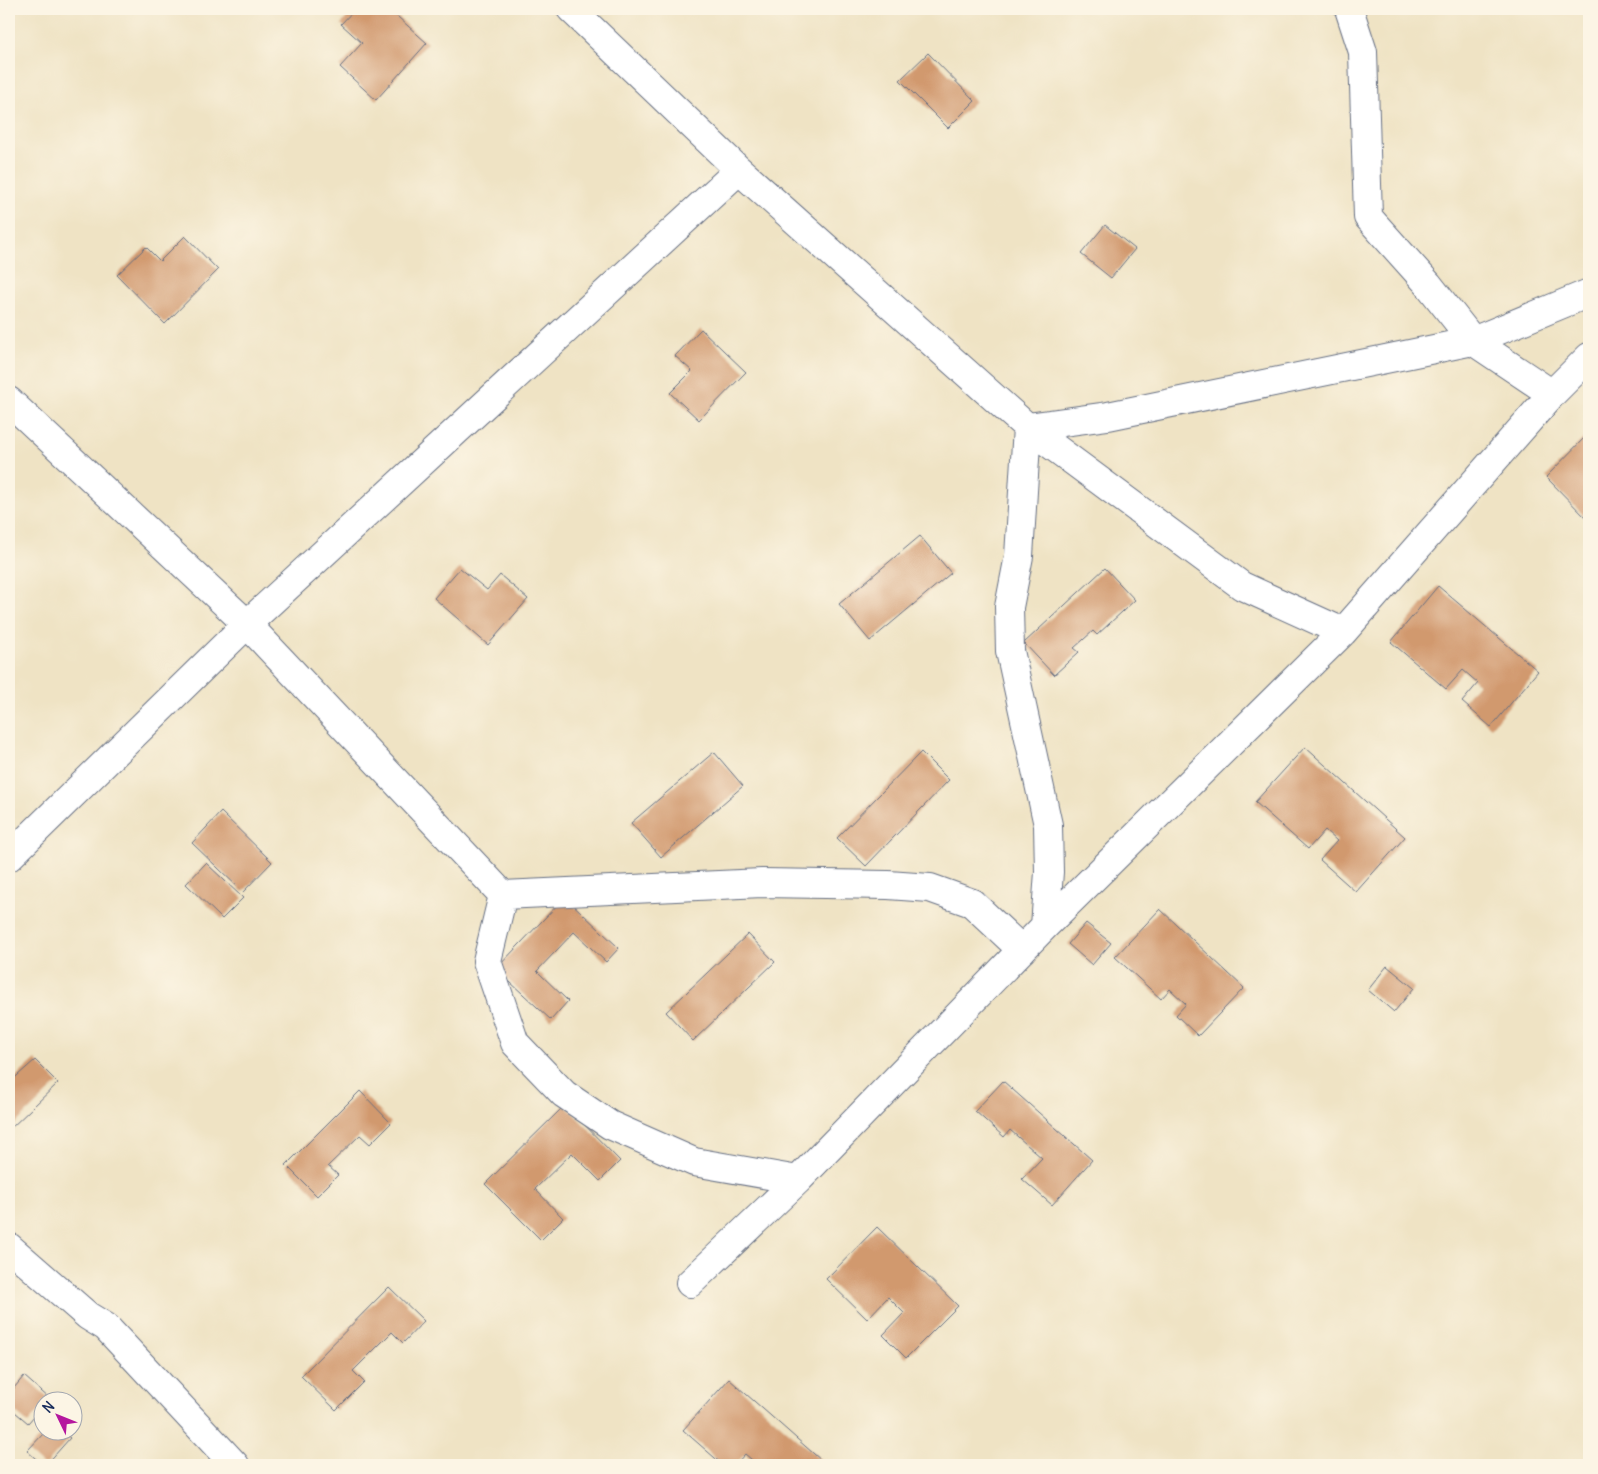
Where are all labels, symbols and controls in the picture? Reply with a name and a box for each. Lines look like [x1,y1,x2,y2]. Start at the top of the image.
north arrow [32,1392,82,1442]
text: N [39,1397,58,1417]

